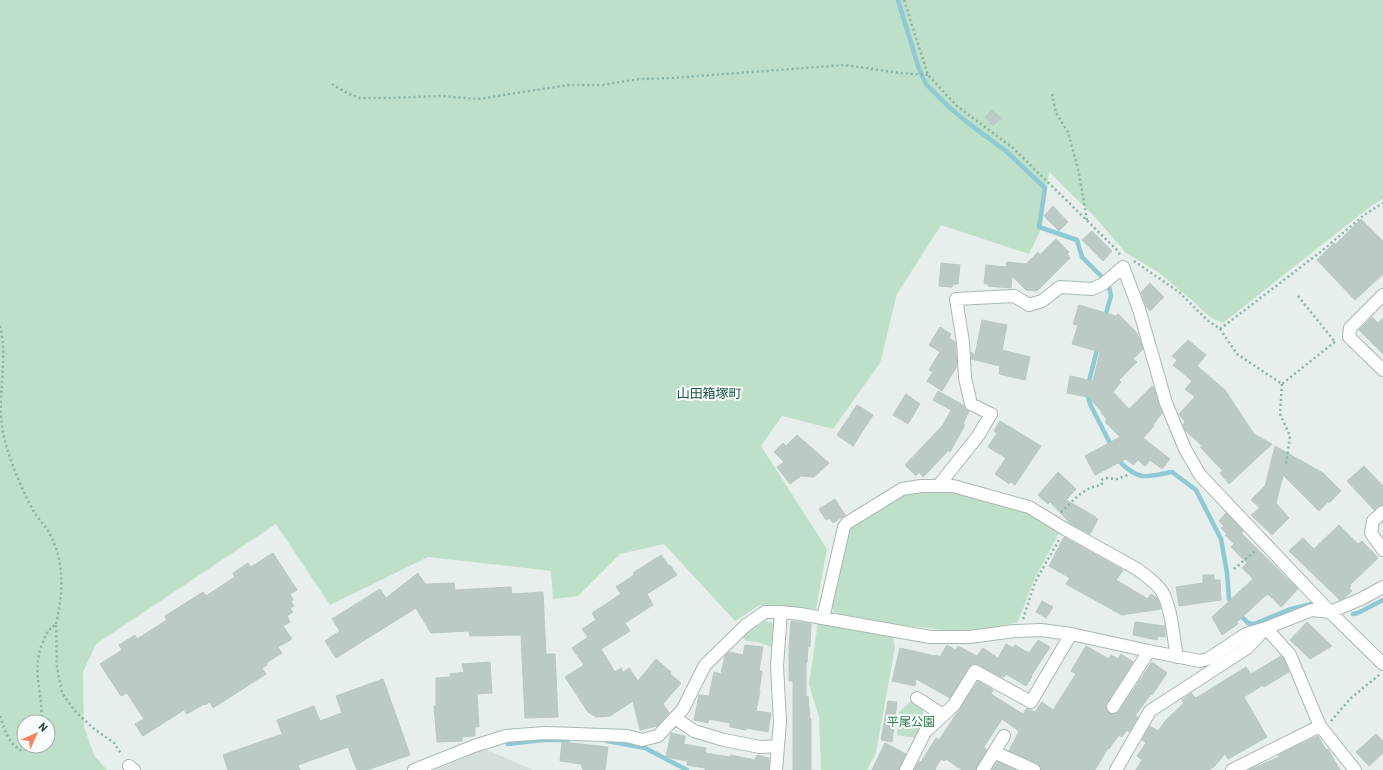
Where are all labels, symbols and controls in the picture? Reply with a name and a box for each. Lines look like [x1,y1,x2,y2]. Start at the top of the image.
district label: 山田箱塚町 [676,385,742,401]
north arrow [16,714,56,754]
park label: 平尾公園 [887,714,935,728]
text: N [36,719,51,734]

